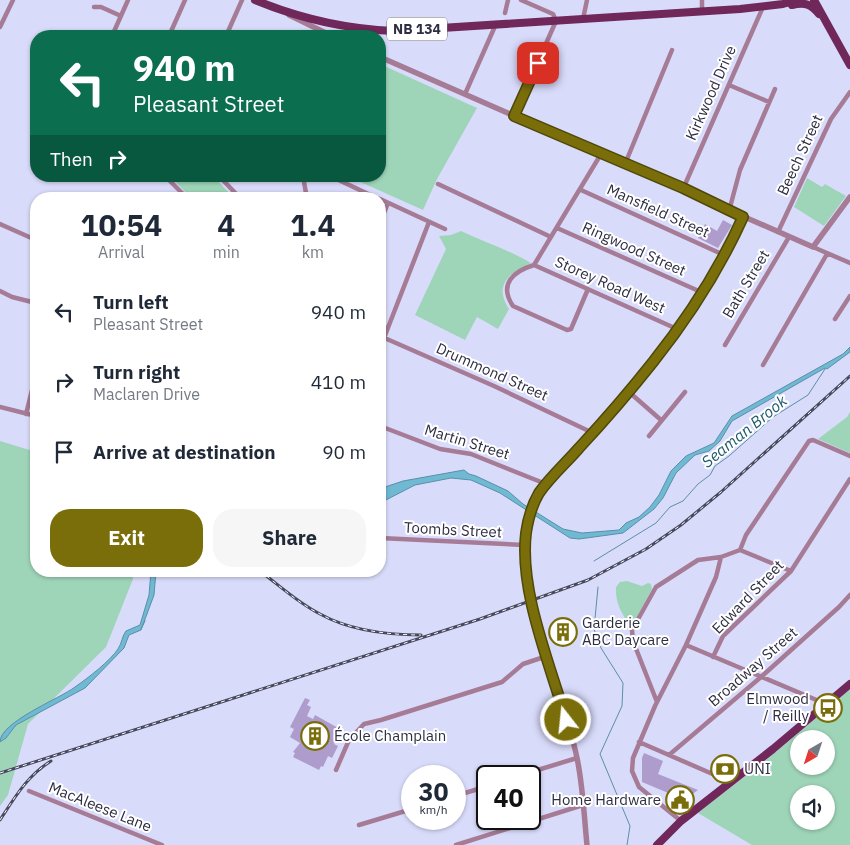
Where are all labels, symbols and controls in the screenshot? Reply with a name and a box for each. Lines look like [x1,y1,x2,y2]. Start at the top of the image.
road number: NB 134 [387,18,447,40]
pin [517,42,559,84]
street label: Kirkwood Drive [681,42,740,143]
text: 940 m [133,45,236,91]
icon: arrive [524,49,552,77]
icon: left [50,50,115,115]
text: Pleasant Street [133,89,284,118]
street label: Beech Street [773,111,827,198]
icon: right [103,145,131,173]
text: Then [50,147,93,171]
street label: Mansfield Street [604,179,712,242]
text: 10:54 [80,205,162,244]
text: 4 [217,205,235,244]
text: 1.4 [290,205,336,244]
street label: Ringwood Street [579,217,689,280]
text: Arrival [98,242,145,262]
text: min [213,242,240,262]
text: km [302,242,324,262]
street label: Bath Street [718,246,773,321]
street label: Storey Road West [552,252,668,317]
text: Turn left [93,290,169,314]
icon: left [50,298,78,326]
text: 940 m [311,300,366,324]
text: Pleasant Street [93,314,203,334]
street label: Drummond Street [433,338,551,405]
text: Turn right [93,360,180,384]
icon: right [50,368,78,396]
text: 410 m [311,370,366,394]
text: Maclaren Drive [93,384,200,404]
water label: Seaman Brook [697,390,791,472]
street label: Martin Street [422,420,512,463]
icon: arrive [50,438,78,466]
text: Arrive at destination [93,440,276,464]
text: 90 m [322,440,366,464]
button: Exit [50,509,203,567]
button: Share [213,509,366,567]
street label: Toombs Street [403,517,503,542]
street label: Edward Street [708,556,788,638]
place label: Garderie ABC Daycare [582,613,669,649]
building icon: Garderie ABC Daycare [548,617,578,647]
street label: Broadway Street [704,623,801,710]
place label: Elmwood / Reilly [746,689,810,725]
position arrow [539,693,591,745]
bus stop icon: Elmwood / Reilly [813,693,843,723]
building icon: École Champlain [300,721,330,751]
place label: École Champlain [334,726,446,745]
north arrow [790,730,835,775]
map controls [790,730,835,830]
bank icon: UNI [710,754,740,784]
place label: UNI [744,759,771,778]
speed limit sign: 40 [476,765,541,830]
text: 30 [418,775,449,808]
street label: MacAleese Lane [46,777,154,836]
public building icon: Home Hardware [665,785,695,815]
button: sound [790,785,835,830]
place label: Home Hardware [551,790,661,809]
text: km/h [419,802,448,817]

